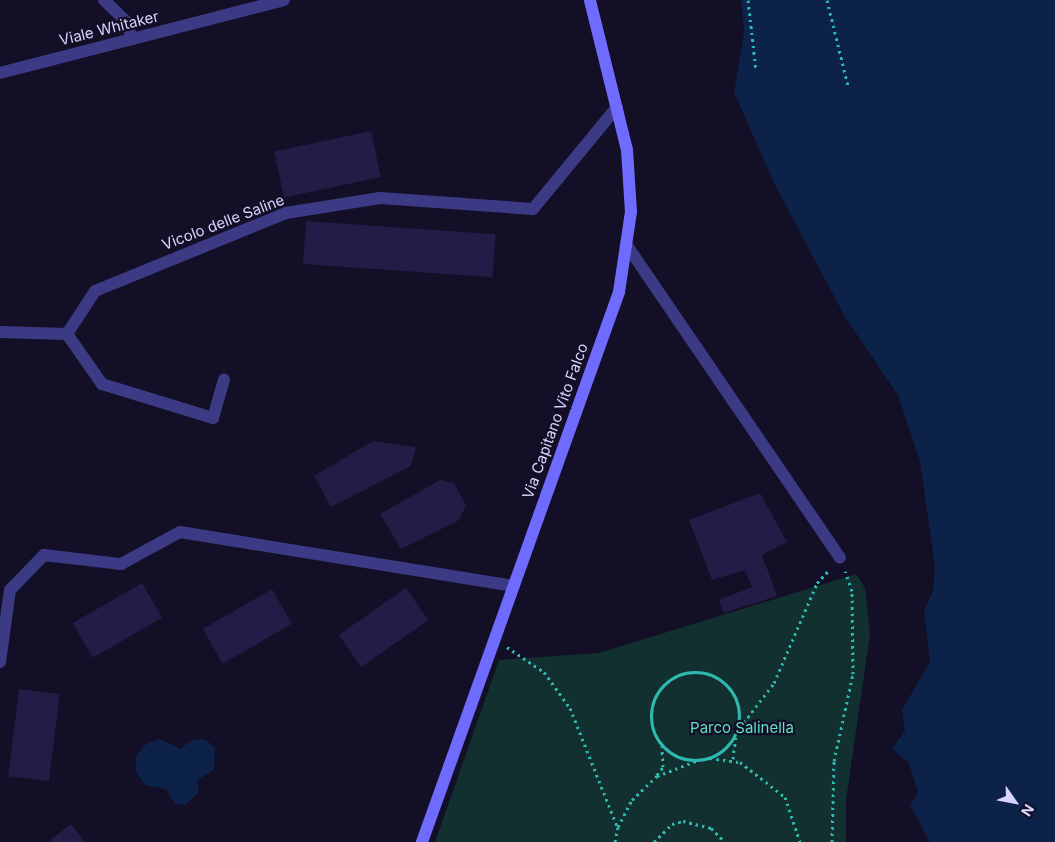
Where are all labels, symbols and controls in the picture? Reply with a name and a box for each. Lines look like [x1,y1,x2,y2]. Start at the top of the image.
street label: Viale Whitaker [57,7,161,49]
street label: Vicolo delle Saline [159,190,287,254]
street label: Via Capitano Vito Falco [518,341,592,501]
park label: Parco Salinella [690,719,794,737]
north arrow [990,777,1040,827]
text: N [1018,801,1038,820]

